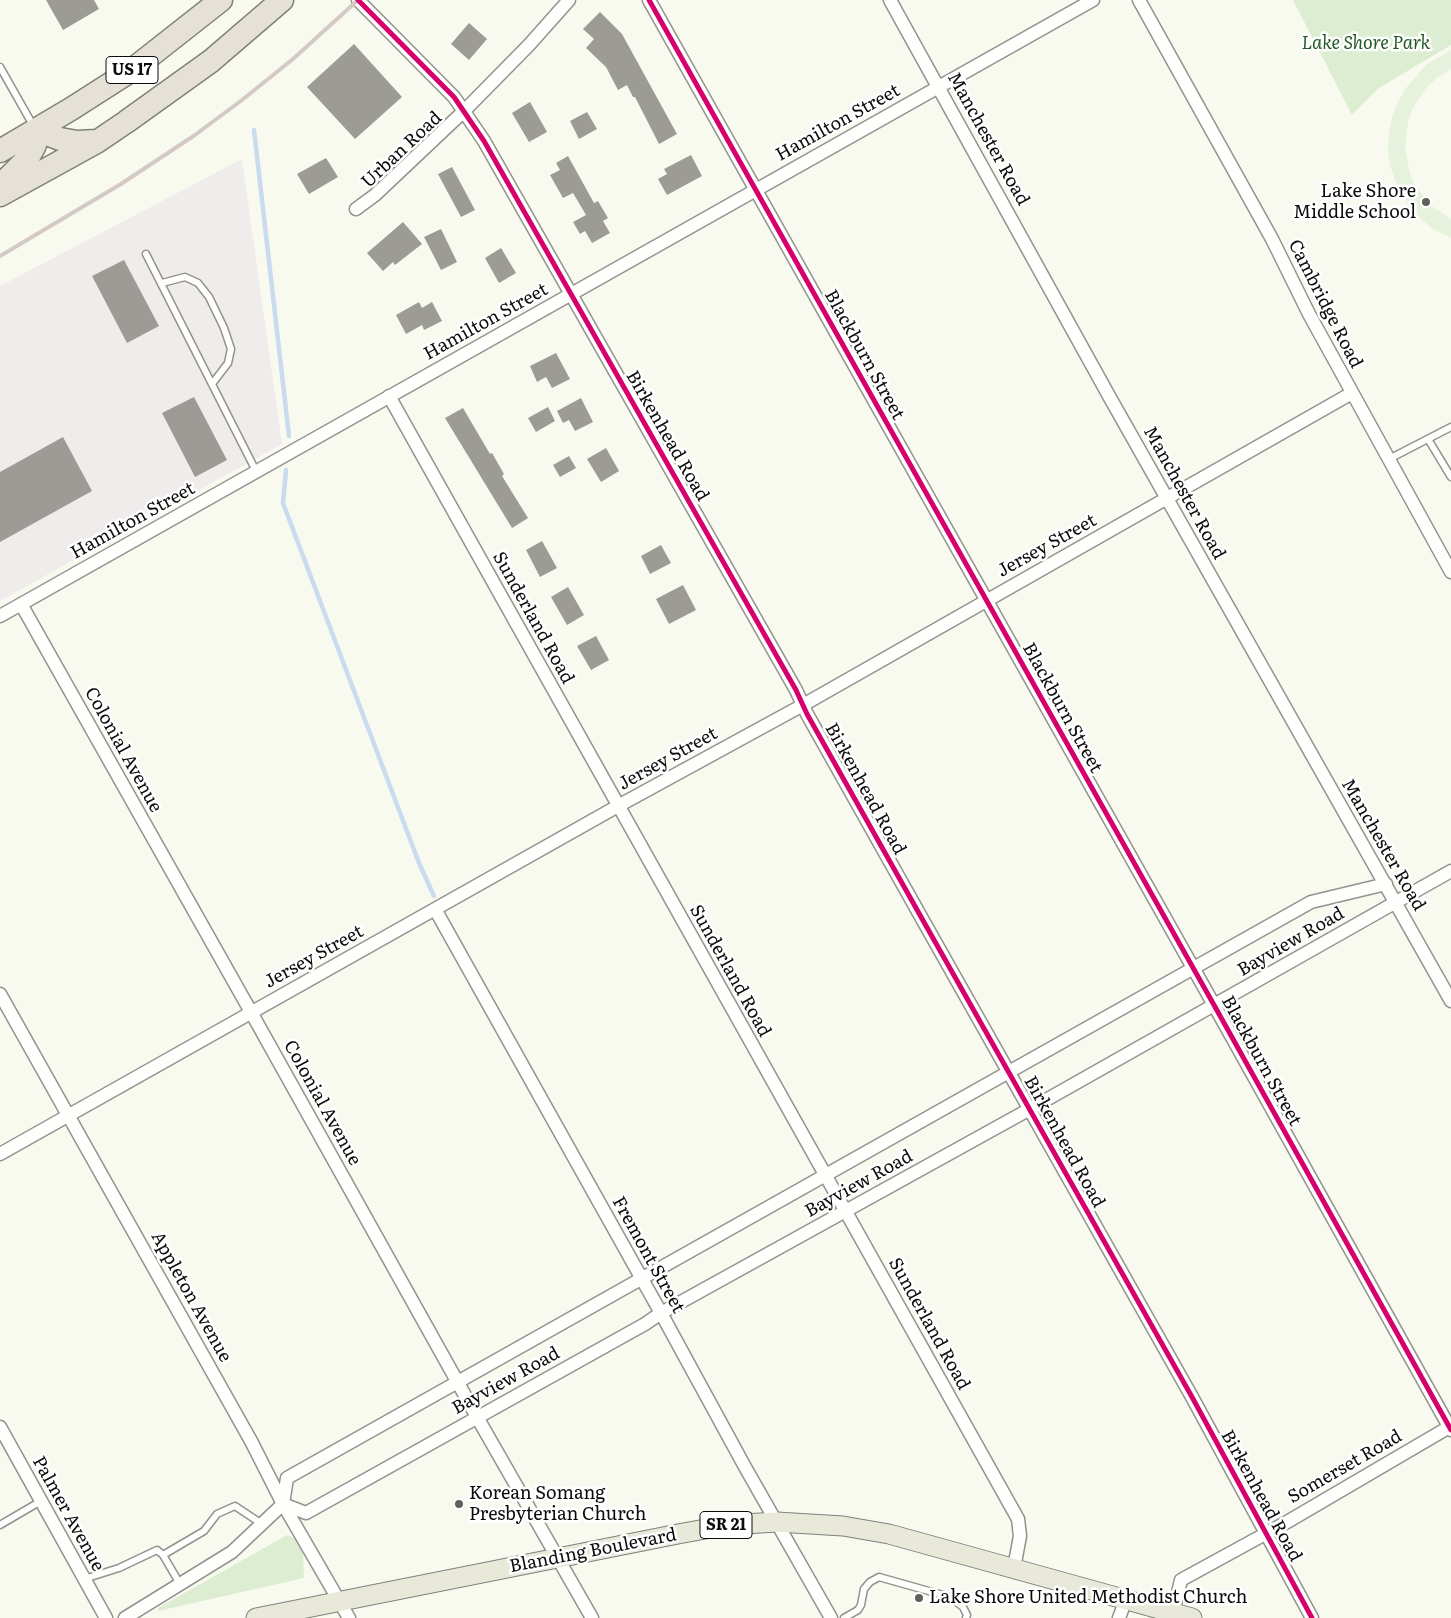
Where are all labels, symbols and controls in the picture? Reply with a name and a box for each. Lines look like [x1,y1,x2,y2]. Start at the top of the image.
park label: Lake Shore Park [1302,33,1430,55]
road number: US 17 [106,56,158,84]
street label: Manchester Road [942,69,1034,209]
street label: Hamilton Street [772,80,904,166]
street label: Urban Road [357,107,447,193]
place label: Lake Shore Middle School [1293,181,1416,223]
marker: Lake Shore Middle School [1420,196,1432,208]
street label: Cambridge Road [1283,236,1367,372]
street label: Hamilton Street [420,279,552,365]
street label: Blackburn Street [819,286,909,424]
street label: Birkenhead Road [621,367,713,505]
street label: Manchester Road [1138,423,1230,563]
street label: Hamilton Street [67,478,199,564]
street label: Jersey Street [994,510,1100,582]
street label: Sunderland Road [488,548,578,688]
street label: Blackburn Street [1017,639,1107,777]
street label: Colonial Avenue [80,684,166,816]
street label: Birkenhead Road [820,720,910,858]
street label: Jersey Street [615,723,721,795]
street label: Manchester Road [1336,775,1430,915]
street label: Sunderland Road [685,901,775,1041]
street label: Bayview Road [1234,903,1348,981]
street label: Jersey Street [261,921,367,993]
street label: Blackburn Street [1216,992,1306,1130]
street label: Colonial Avenue [279,1037,365,1169]
street label: Birkenhead Road [1019,1073,1109,1211]
street label: Bayview Road [801,1146,917,1222]
street label: Fremont Street [607,1193,689,1317]
street label: Appleton Avenue [146,1228,236,1366]
street label: Sunderland Road [884,1254,974,1394]
street label: Bayview Road [448,1343,564,1419]
street label: Somerset Road [1284,1426,1406,1508]
street label: Birkenhead Road [1216,1427,1306,1565]
street label: Palmer Avenue [27,1453,109,1575]
place label: Korean Somang Presbyterian Church [469,1483,646,1526]
marker: Korean Somang Presbyterian Church [453,1498,465,1510]
road number: SR 21 [700,1512,752,1538]
street label: Blanding Boulevard [508,1524,678,1578]
place label: Lake Shore United Methodist Church [929,1587,1247,1609]
marker: Lake Shore United Methodist Church [913,1592,925,1604]

